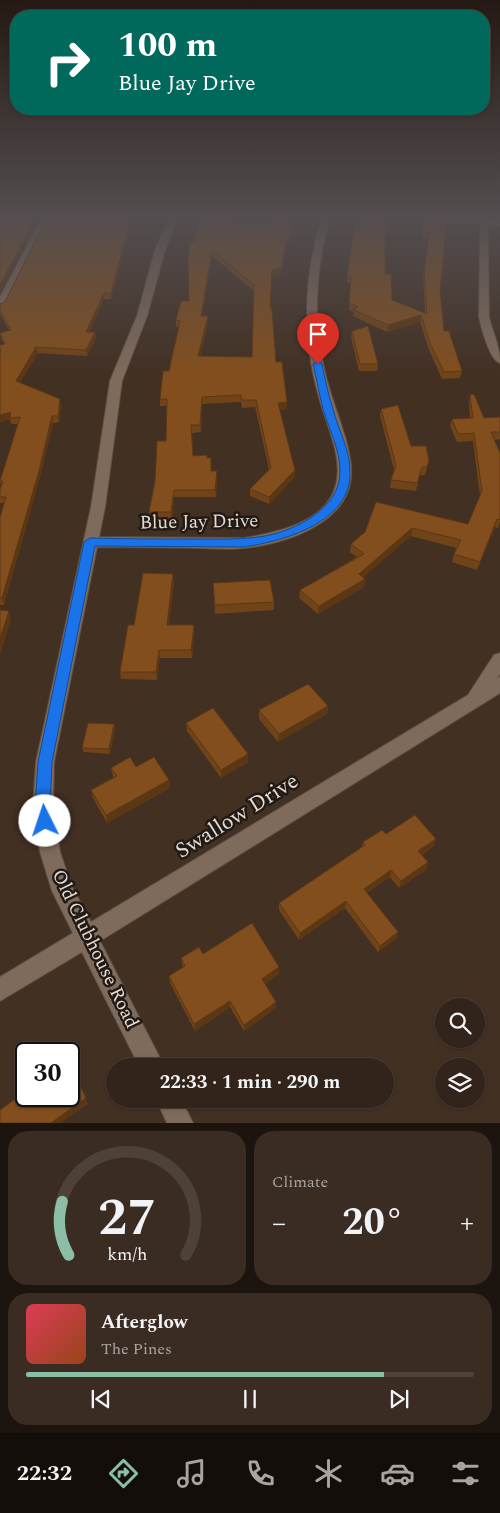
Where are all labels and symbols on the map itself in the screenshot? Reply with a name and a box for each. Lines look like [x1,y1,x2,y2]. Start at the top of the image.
pin [297,313,339,364]
street label: Blue Jay Drive [139,506,259,538]
street label: Swallow Drive [169,765,305,867]
position arrow [18,794,70,846]
street label: Old Clubhouse Road [44,864,146,1034]
speed limit sign: 30 [15,1042,80,1107]

